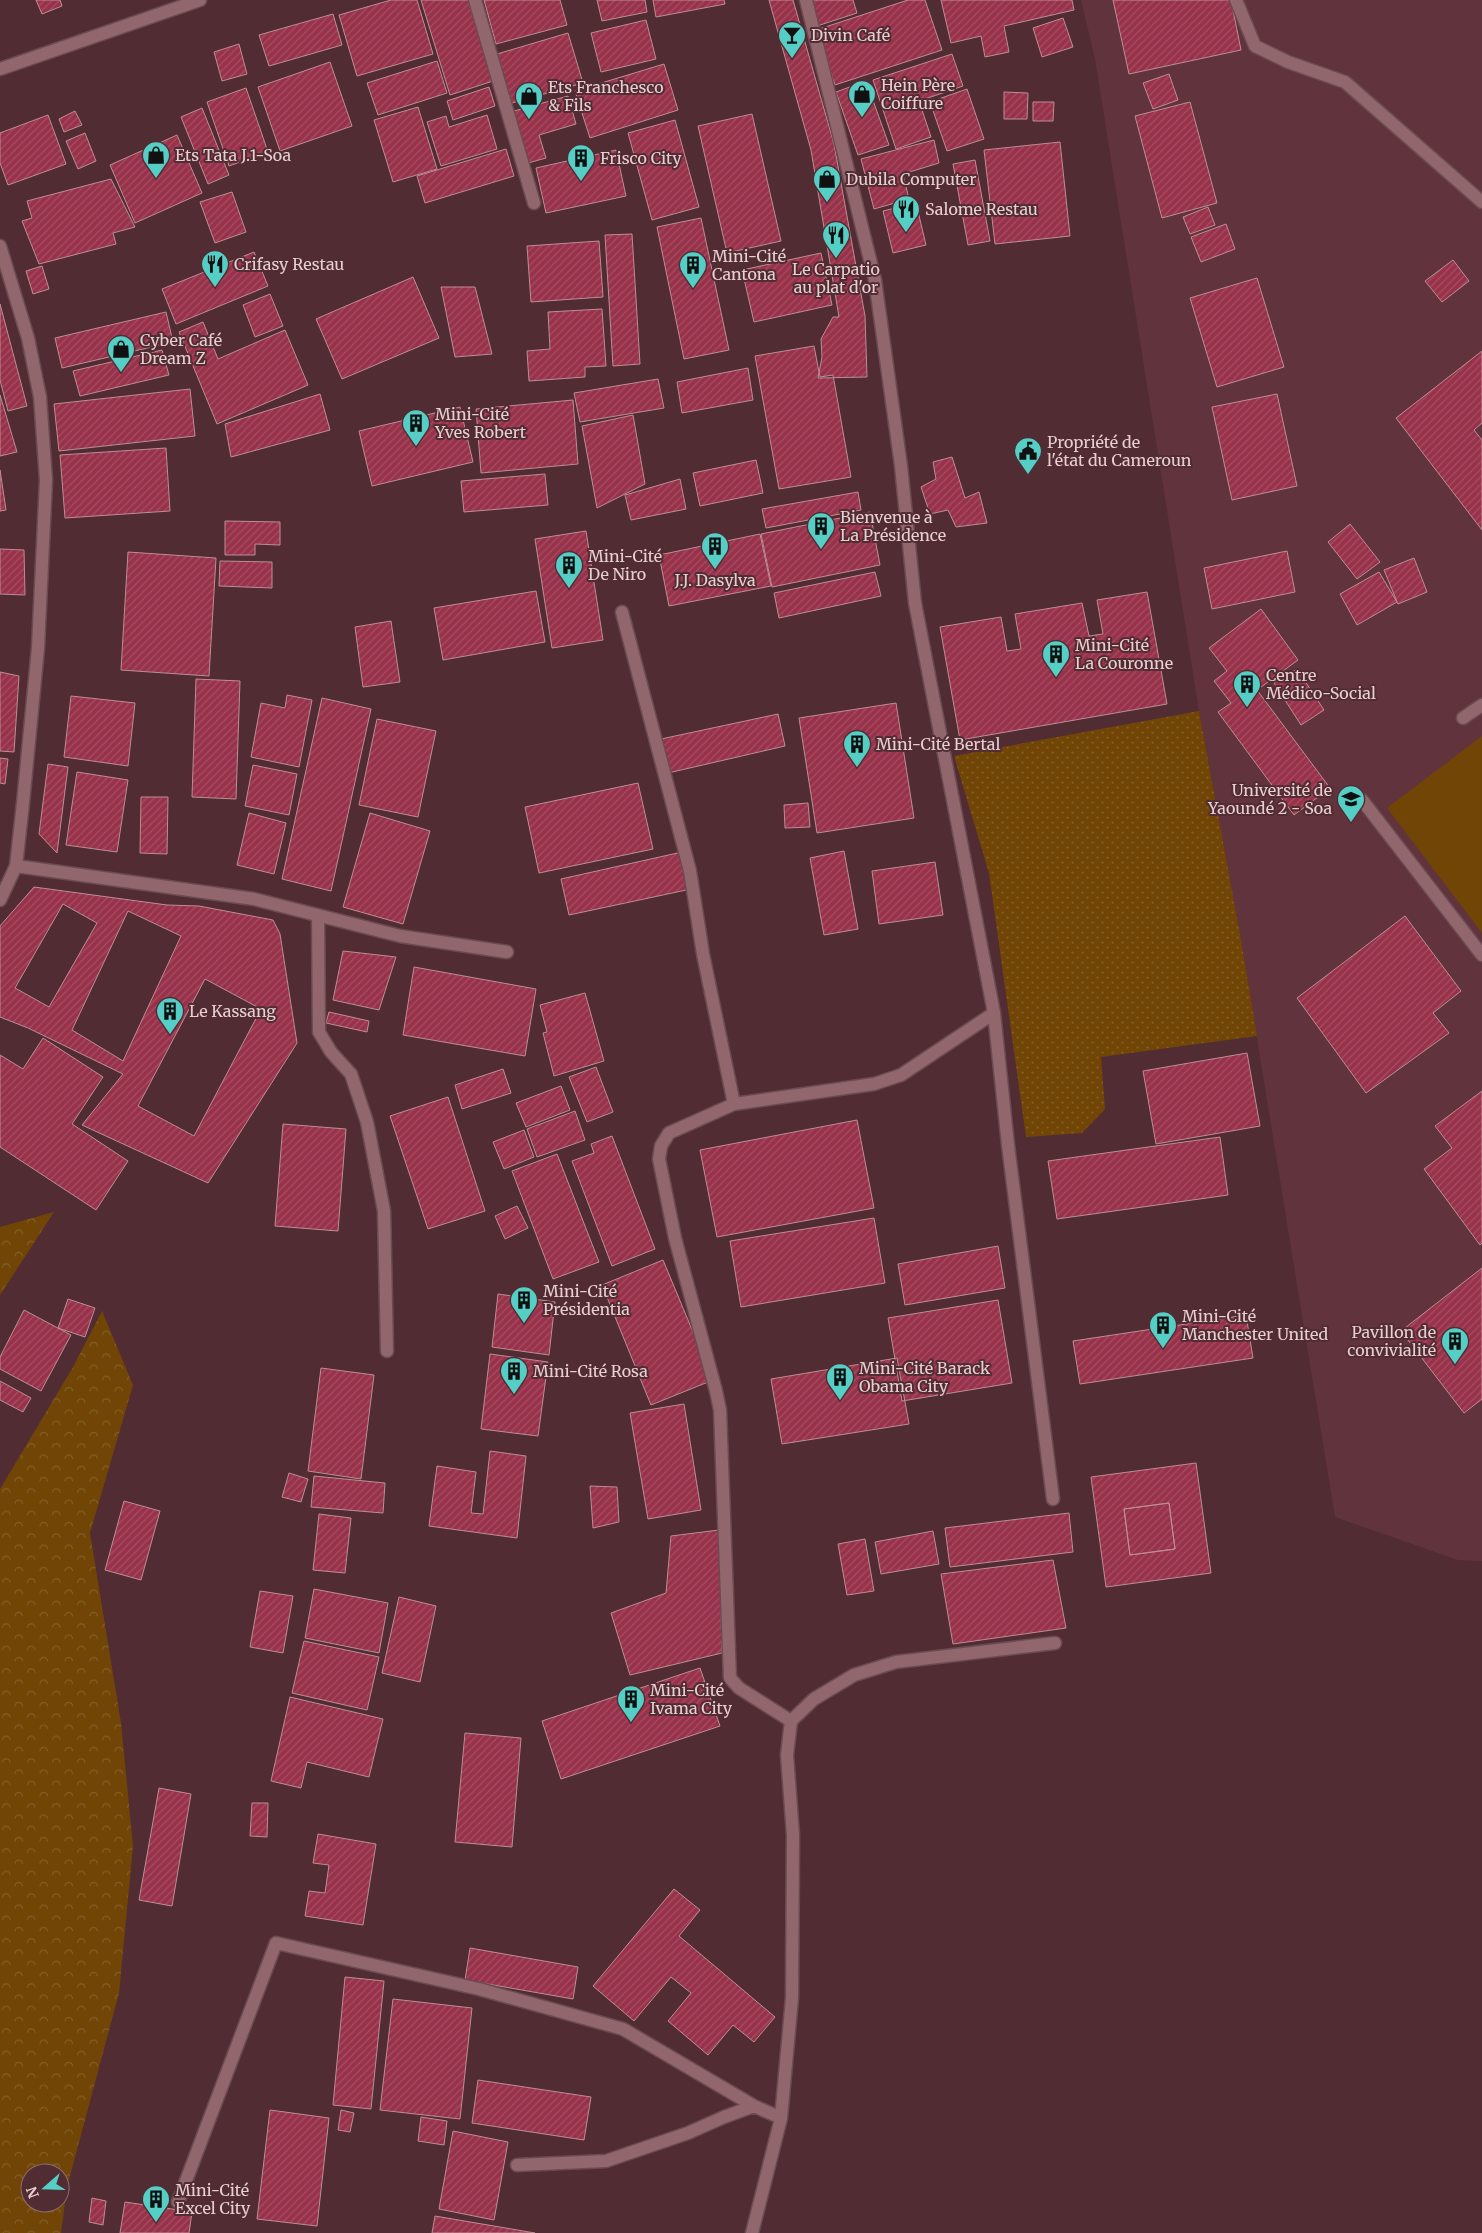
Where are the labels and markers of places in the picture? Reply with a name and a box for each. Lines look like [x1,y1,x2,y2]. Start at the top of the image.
bar icon: Divin Café [777,20,807,59]
place label: Divin Café [811,25,890,45]
place label: Hein Père Coiffure [881,75,955,113]
place label: Ets Franchesco & Fils [548,77,664,115]
shop icon: Hein Père Coiffure [847,79,877,118]
shop icon: Ets Franchesco & Fils [514,81,544,120]
shop icon: Ets Tata J.1-Soa [141,140,171,179]
building icon: Frisco City [566,143,596,182]
place label: Ets Tata J.1-Soa [175,145,291,165]
place label: Frisco City [600,148,682,168]
shop icon: Dubila Computer [812,164,842,203]
place label: Dubila Computer [846,169,976,189]
restaurant icon: Salome Restau [891,194,921,233]
place label: Salome Restau [925,199,1038,219]
restaurant icon: Le Carpatio au plat d'or [821,220,851,259]
place label: Mini-Cité Cantona [712,246,786,284]
restaurant icon: Crifasy Restau [200,249,230,288]
building icon: Mini-Cité Cantona [678,250,708,289]
place label: Crifasy Restau [234,254,344,274]
place label: Le Carpatio au plat d'or [792,259,880,297]
place label: Cyber Café Dream Z [140,330,222,368]
shop icon: Cyber Café Dream Z [106,334,136,373]
place label: Mini-Cité Yves Robert [434,404,527,442]
building icon: Mini-Cité Yves Robert [401,408,431,447]
place label: Propriété de l'état du Cameroun [1047,432,1192,470]
public building icon: Propriété de l'état du Cameroun [1013,436,1043,475]
place label: Bienvenue à La Présidence [840,507,946,545]
building icon: Bienvenue à La Présidence [806,511,836,550]
building icon: J.J. Dasylva [700,531,730,570]
place label: Mini-Cité De Niro [588,546,662,584]
building icon: Mini-Cité De Niro [554,550,584,589]
place label: J.J. Dasylva [673,570,756,590]
place label: Mini-Cité La Couronne [1075,635,1173,673]
building icon: Mini-Cité La Couronne [1041,639,1071,678]
place label: Centre Médico-Social [1266,665,1376,703]
building icon: Centre Médico-Social [1232,669,1262,708]
building icon: Mini-Cité Bertal [842,729,872,768]
place label: Mini-Cité Bertal [876,734,1001,754]
place label: Université de Yaoundé 2 - Soa [1207,780,1332,818]
school or university icon: Université de Yaoundé 2 - Soa [1336,784,1366,823]
building icon: Le Kassang [155,996,185,1035]
place label: Le Kassang [189,1001,276,1021]
place label: Mini-Cité Présidentia [543,1281,630,1319]
building icon: Mini-Cité Présidentia [509,1285,539,1324]
place label: Mini-Cité Manchester United [1182,1306,1329,1344]
building icon: Mini-Cité Manchester United [1148,1310,1178,1349]
place label: Pavillon de convivialité [1347,1322,1436,1360]
building icon: Pavillon de convivialité [1440,1326,1470,1365]
building icon: Mini-Cité Rosa [499,1356,529,1395]
place label: Mini-Cité Barack Obama City [859,1358,991,1396]
place label: Mini-Cité Rosa [533,1361,648,1381]
building icon: Mini-Cité Barack Obama City [825,1362,855,1401]
place label: Mini-Cité Ivama City [650,1680,733,1718]
building icon: Mini-Cité Ivama City [616,1684,646,1723]
place label: Mini-Cité Excel City [175,2180,251,2218]
building icon: Mini-Cité Excel City [141,2184,171,2223]

